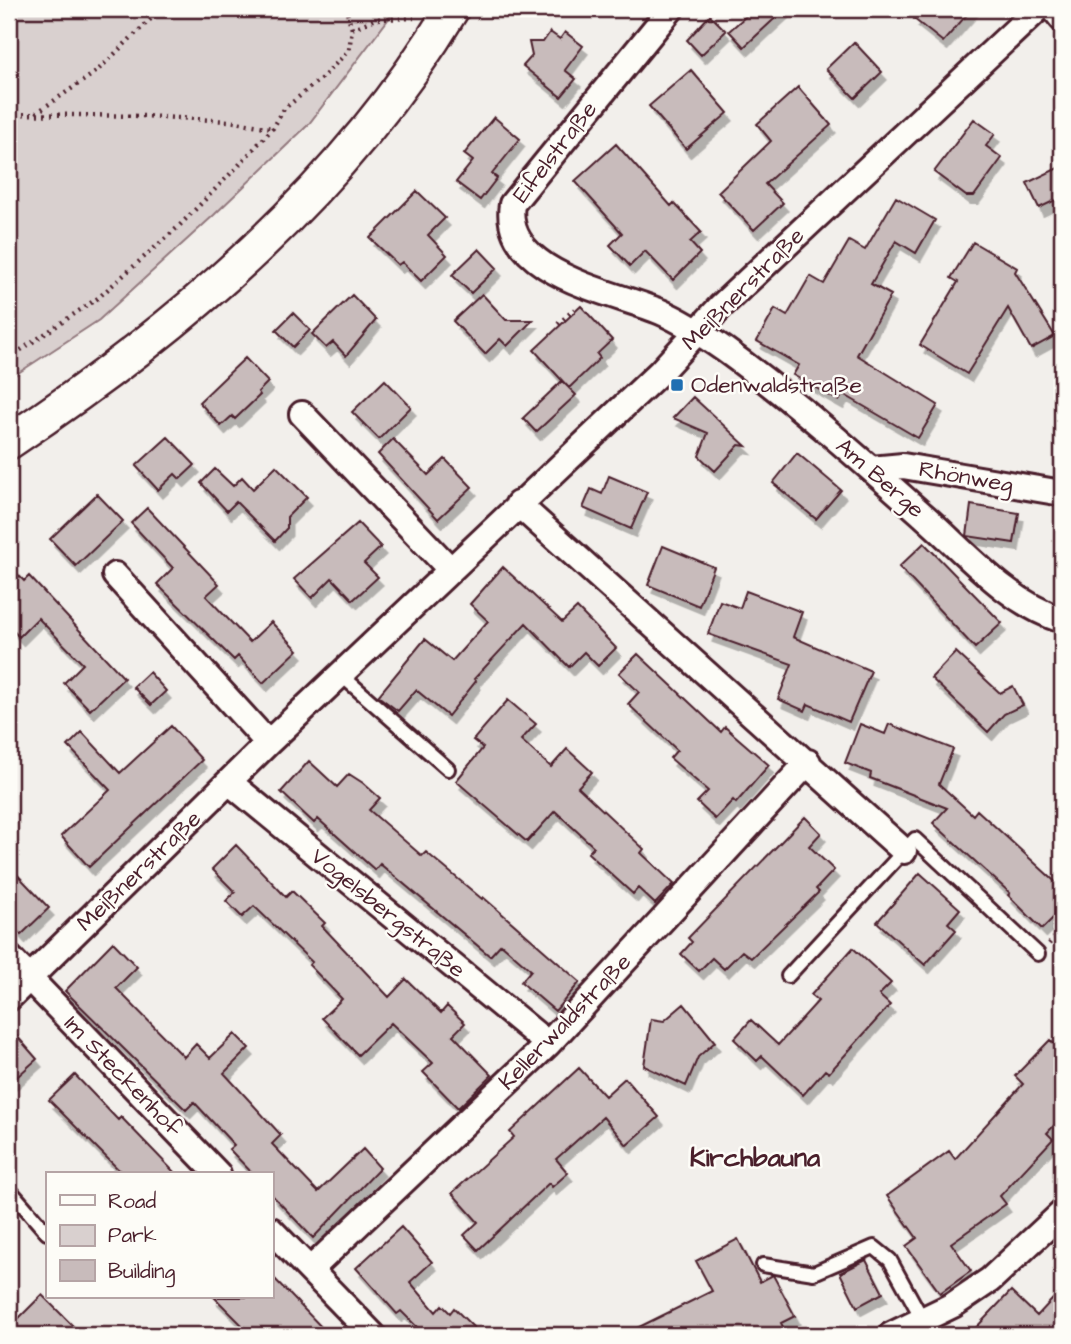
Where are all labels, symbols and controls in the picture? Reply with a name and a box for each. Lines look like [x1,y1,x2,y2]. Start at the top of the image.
street label: Eifelstraße [505,95,605,209]
street label: Meißnerstraße [674,220,812,358]
place label: Odenwaldstraße [691,369,862,401]
marker: Odenwaldstraße [669,377,685,393]
street label: Am Berge [828,431,931,526]
street label: Rhönweg [916,453,1016,502]
street label: Meißnerstraße [70,803,208,939]
street label: Vogelsbergstraße [303,841,472,986]
street label: Kellerwaldstraße [491,947,639,1097]
street label: Im Steckenhof [57,1008,190,1144]
district label: Kirchbauna [690,1140,821,1176]
legend [46,1172,273,1298]
text: Road [108,1187,156,1216]
text: Park [108,1221,157,1250]
text: Building [108,1257,176,1288]

